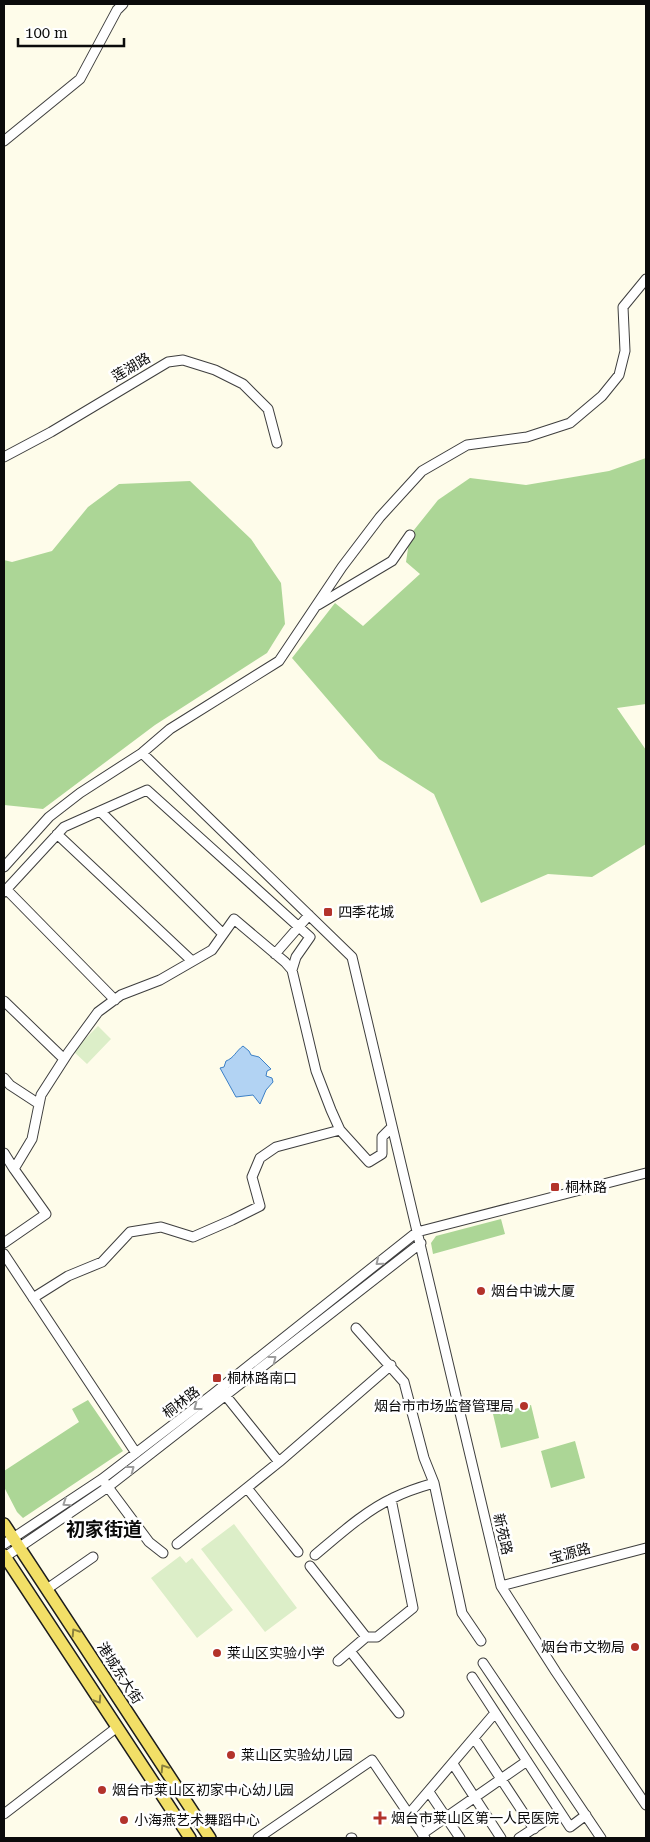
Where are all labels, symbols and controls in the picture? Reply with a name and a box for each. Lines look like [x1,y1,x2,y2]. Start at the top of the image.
scale bar [18,15,124,47]
text: 100 m [25,24,68,42]
street label: 莲湖路 [109,349,153,385]
place label: 四季花城 [338,904,394,920]
marker: 四季花城 [322,906,334,918]
place label: 桐林路 [565,1179,607,1195]
marker: 桐林路 [549,1181,561,1193]
one-way arrow [376,1257,385,1265]
place label: 烟台中诚大厦 [491,1283,575,1299]
marker: 烟台中诚大厦 [475,1285,487,1297]
one-way arrow [268,1356,277,1365]
place label: 桐林路南口 [227,1370,297,1386]
marker: 桐林路南口 [211,1372,223,1384]
street label: 桐林路 [159,1383,203,1421]
place label: 烟台市市场监督管理局 [374,1398,514,1414]
marker: 烟台市市场监督管理局 [518,1400,530,1412]
one-way arrow [194,1401,203,1409]
one-way arrow [125,1466,135,1475]
one-way arrow [62,1497,72,1506]
street label: 新苑路 [490,1512,516,1556]
district label: 初家街道 [66,1518,142,1541]
street label: 宝源路 [548,1540,592,1566]
one-way arrow [72,1628,81,1638]
street label: 港城东大街 [94,1639,146,1707]
place label: 烟台市文物局 [541,1639,625,1655]
marker: 烟台市文物局 [629,1641,641,1653]
place label: 莱山区实验小学 [227,1645,325,1661]
marker: 莱山区实验小学 [211,1647,223,1659]
one-way arrow [92,1694,101,1704]
place label: 莱山区实验幼儿园 [241,1747,353,1763]
marker: 莱山区实验幼儿园 [225,1749,237,1761]
one-way arrow [161,1764,170,1774]
place label: 烟台市莱山区初家中心幼儿园 [112,1782,294,1798]
marker: 烟台市莱山区初家中心幼儿园 [96,1784,108,1796]
place label: 烟台市莱山区第一人民医院 [391,1810,559,1826]
marker: 烟台市莱山区第一人民医院 [373,1811,387,1825]
place label: 小海燕艺术舞蹈中心 [134,1812,260,1828]
marker: 小海燕艺术舞蹈中心 [118,1814,130,1826]

